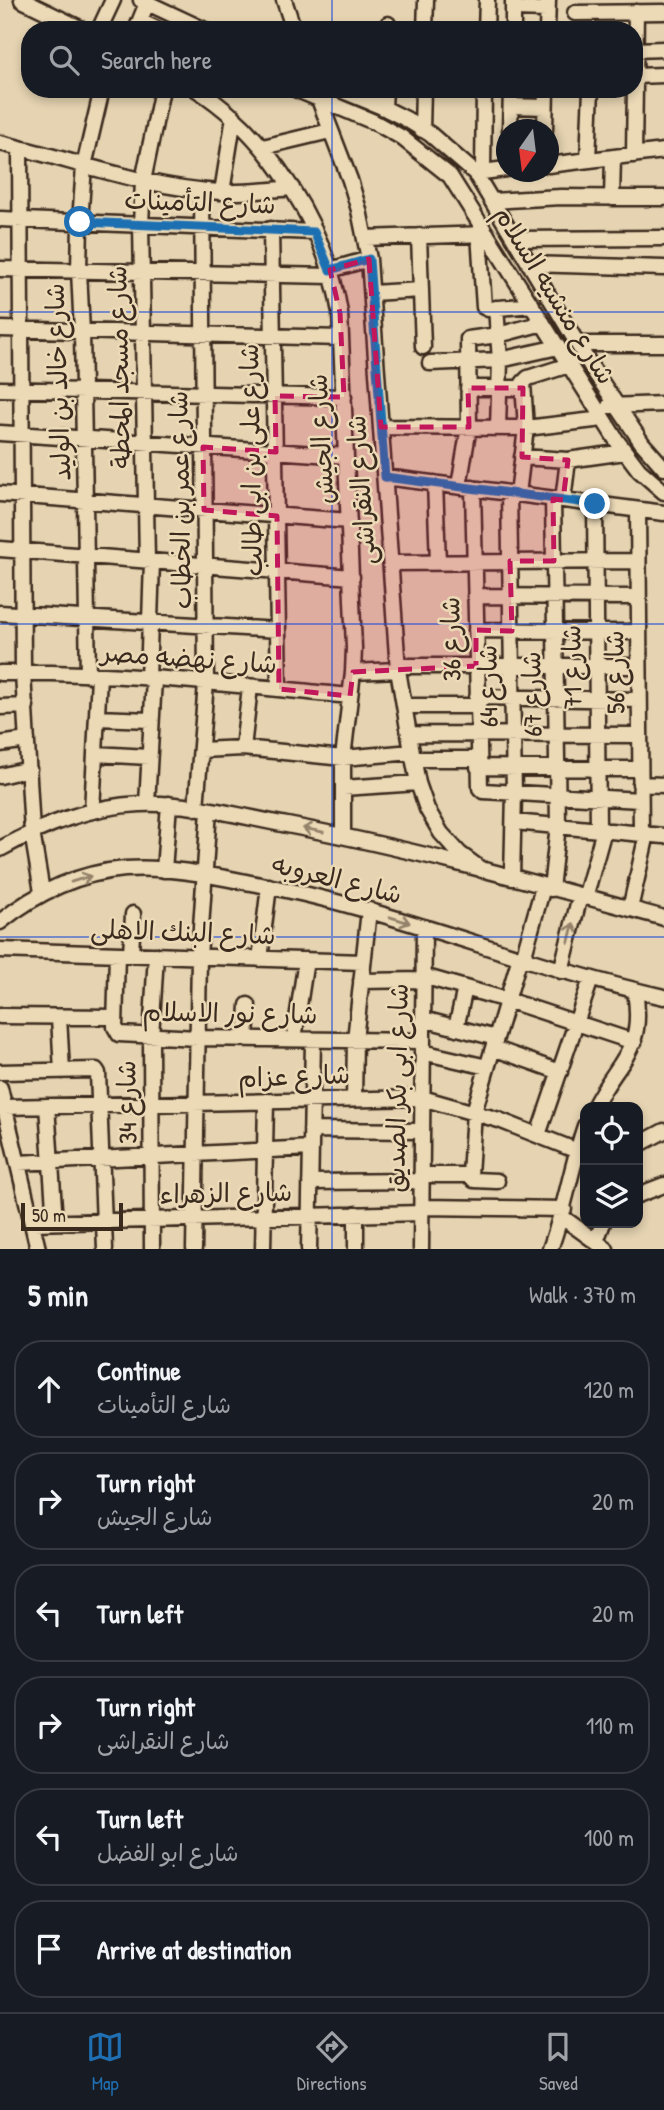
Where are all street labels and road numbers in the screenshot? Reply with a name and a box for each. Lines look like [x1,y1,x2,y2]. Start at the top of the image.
street label: شارع التأمينات [124,181,276,223]
street label: شارع منشيه السلام [484,199,624,392]
street label: شارع مسجد المحطة [99,265,139,469]
street label: شارع خالد بن الوليد [37,282,79,482]
street label: شارع على بن ابى طالب [231,343,271,577]
street label: شارع الجيش [300,373,342,505]
street label: شارع عمر بن الخطاب [160,390,200,610]
street label: شارع النقراشى [338,414,384,566]
street label: شارع 36 [432,597,470,681]
street label: شارع 71 [553,624,591,710]
street label: شارع 56 [596,630,634,714]
street label: شارع نهضه مصر [98,634,278,682]
street label: شارع 64 [469,645,507,727]
street label: شارع 67 [513,651,551,737]
street label: شارع العروبه [268,845,406,913]
street label: شارع البنك الاهلى [90,911,276,953]
street label: شارع ابى بكر الصديق [377,983,417,1193]
street label: شارع نور الاسلام [142,993,318,1035]
street label: شارع عزام [237,1056,351,1098]
street label: شارع 34 [108,1060,146,1144]
street label: شارع الزهراء [159,1174,293,1212]

